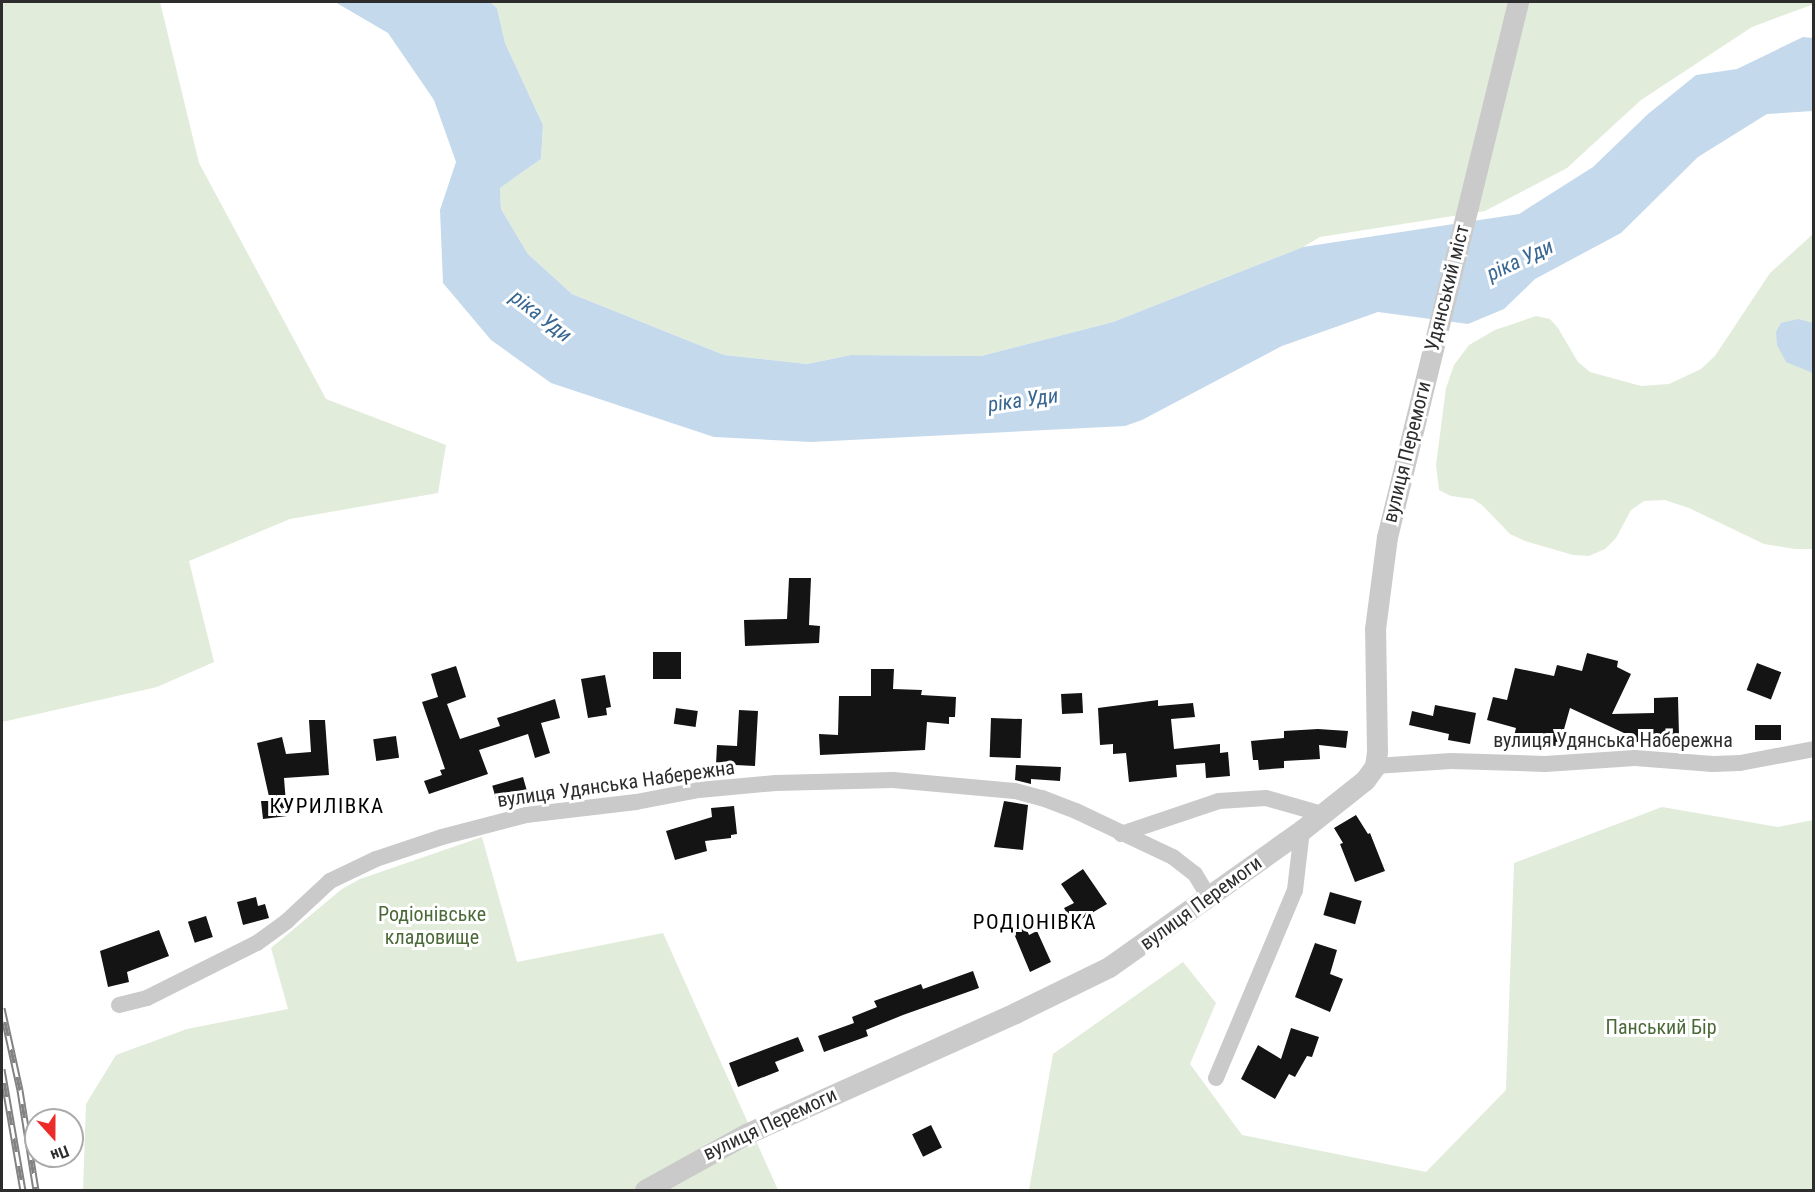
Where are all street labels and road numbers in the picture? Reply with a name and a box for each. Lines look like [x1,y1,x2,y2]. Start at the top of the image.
street label: Удянський міст [1420,222,1474,354]
street label: вулиця Перемоги [1378,379,1436,525]
street label: вулиця Удянська Набережна [1493,728,1733,752]
street label: вулиця Удянська Набережна [496,755,736,813]
street label: вулиця Перемоги [1135,851,1267,955]
street label: вулиця Перемоги [699,1083,841,1165]

